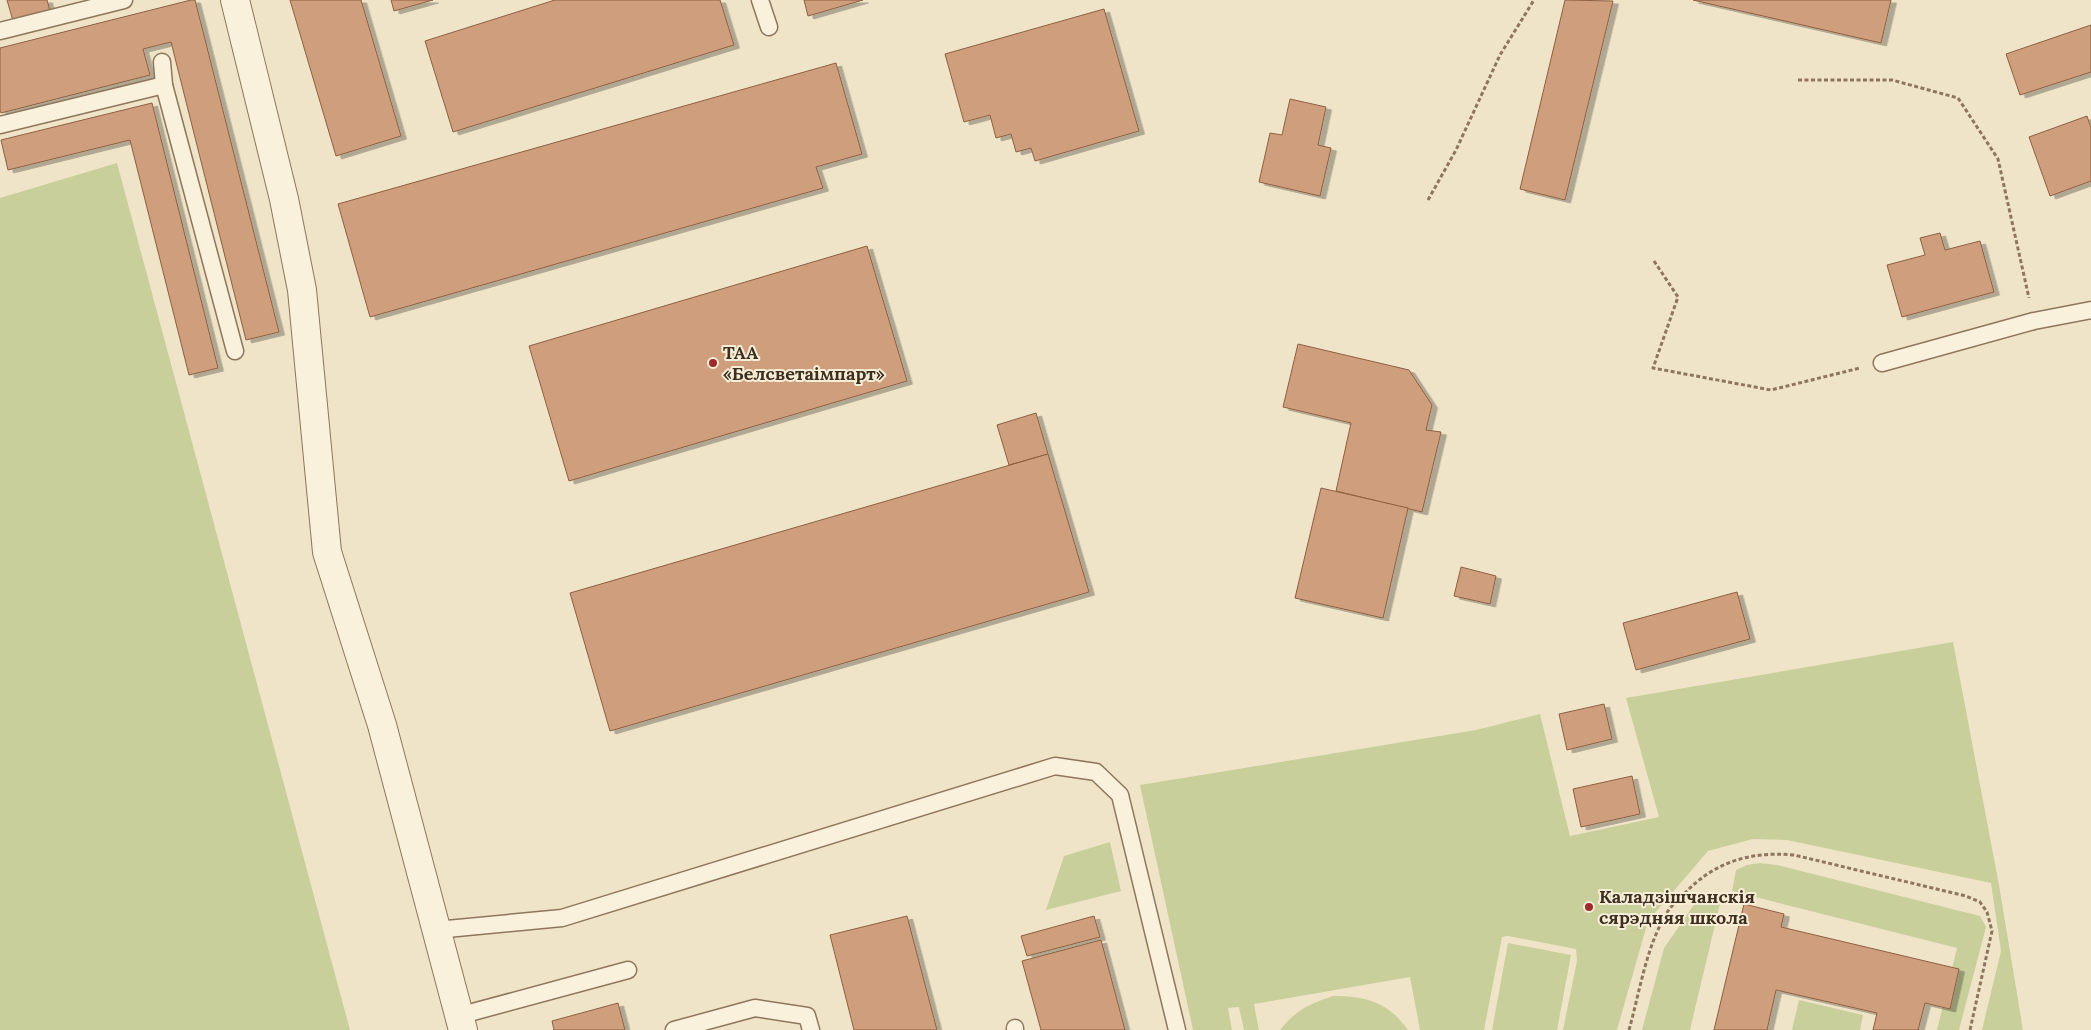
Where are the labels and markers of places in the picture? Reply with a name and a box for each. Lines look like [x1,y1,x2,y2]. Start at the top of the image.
place label: ТАА «Белсветаімпарт» [723,341,885,385]
marker: ТАА «Белсветаімпарт» [707,357,719,369]
place label: Каладзішчанскія сярэдняя школа [1599,885,1755,929]
marker: Каладзішчанскія сярэдняя школа [1583,901,1595,913]

